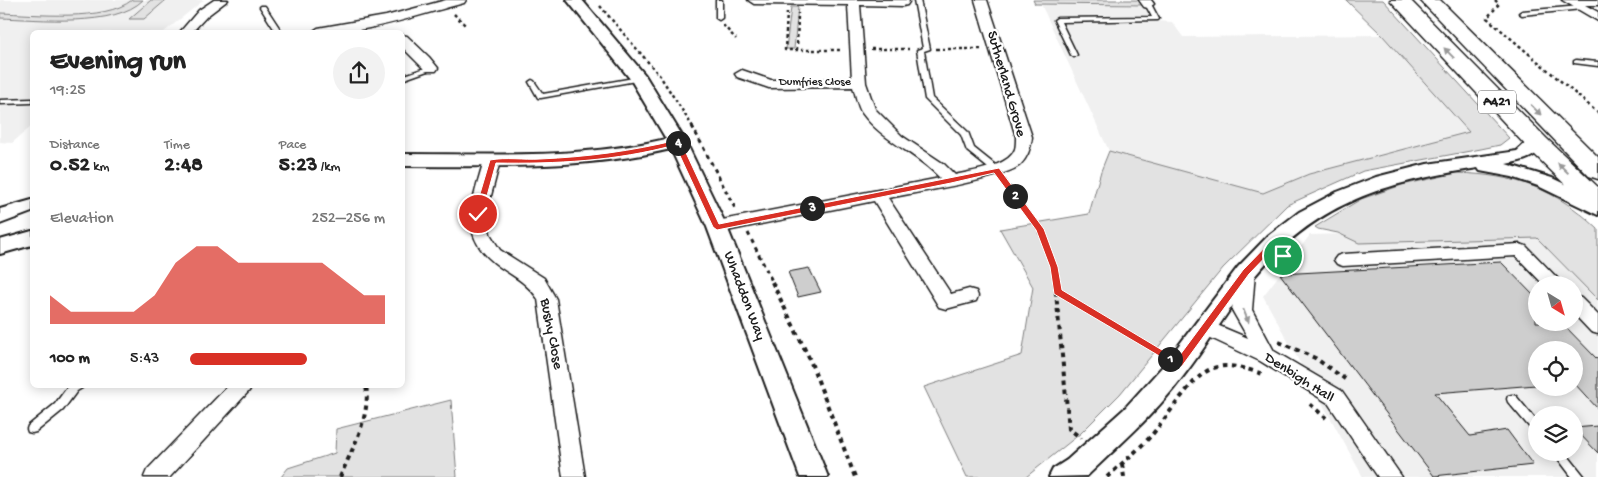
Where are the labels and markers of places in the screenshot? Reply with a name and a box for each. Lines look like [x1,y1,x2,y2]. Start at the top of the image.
pin: 4 [666,130,690,156]
pin: 2 [1002,184,1028,208]
pin [457,193,499,235]
pin: 3 [800,196,824,220]
pin [1262,235,1304,277]
pin: 1 [1158,346,1182,372]

